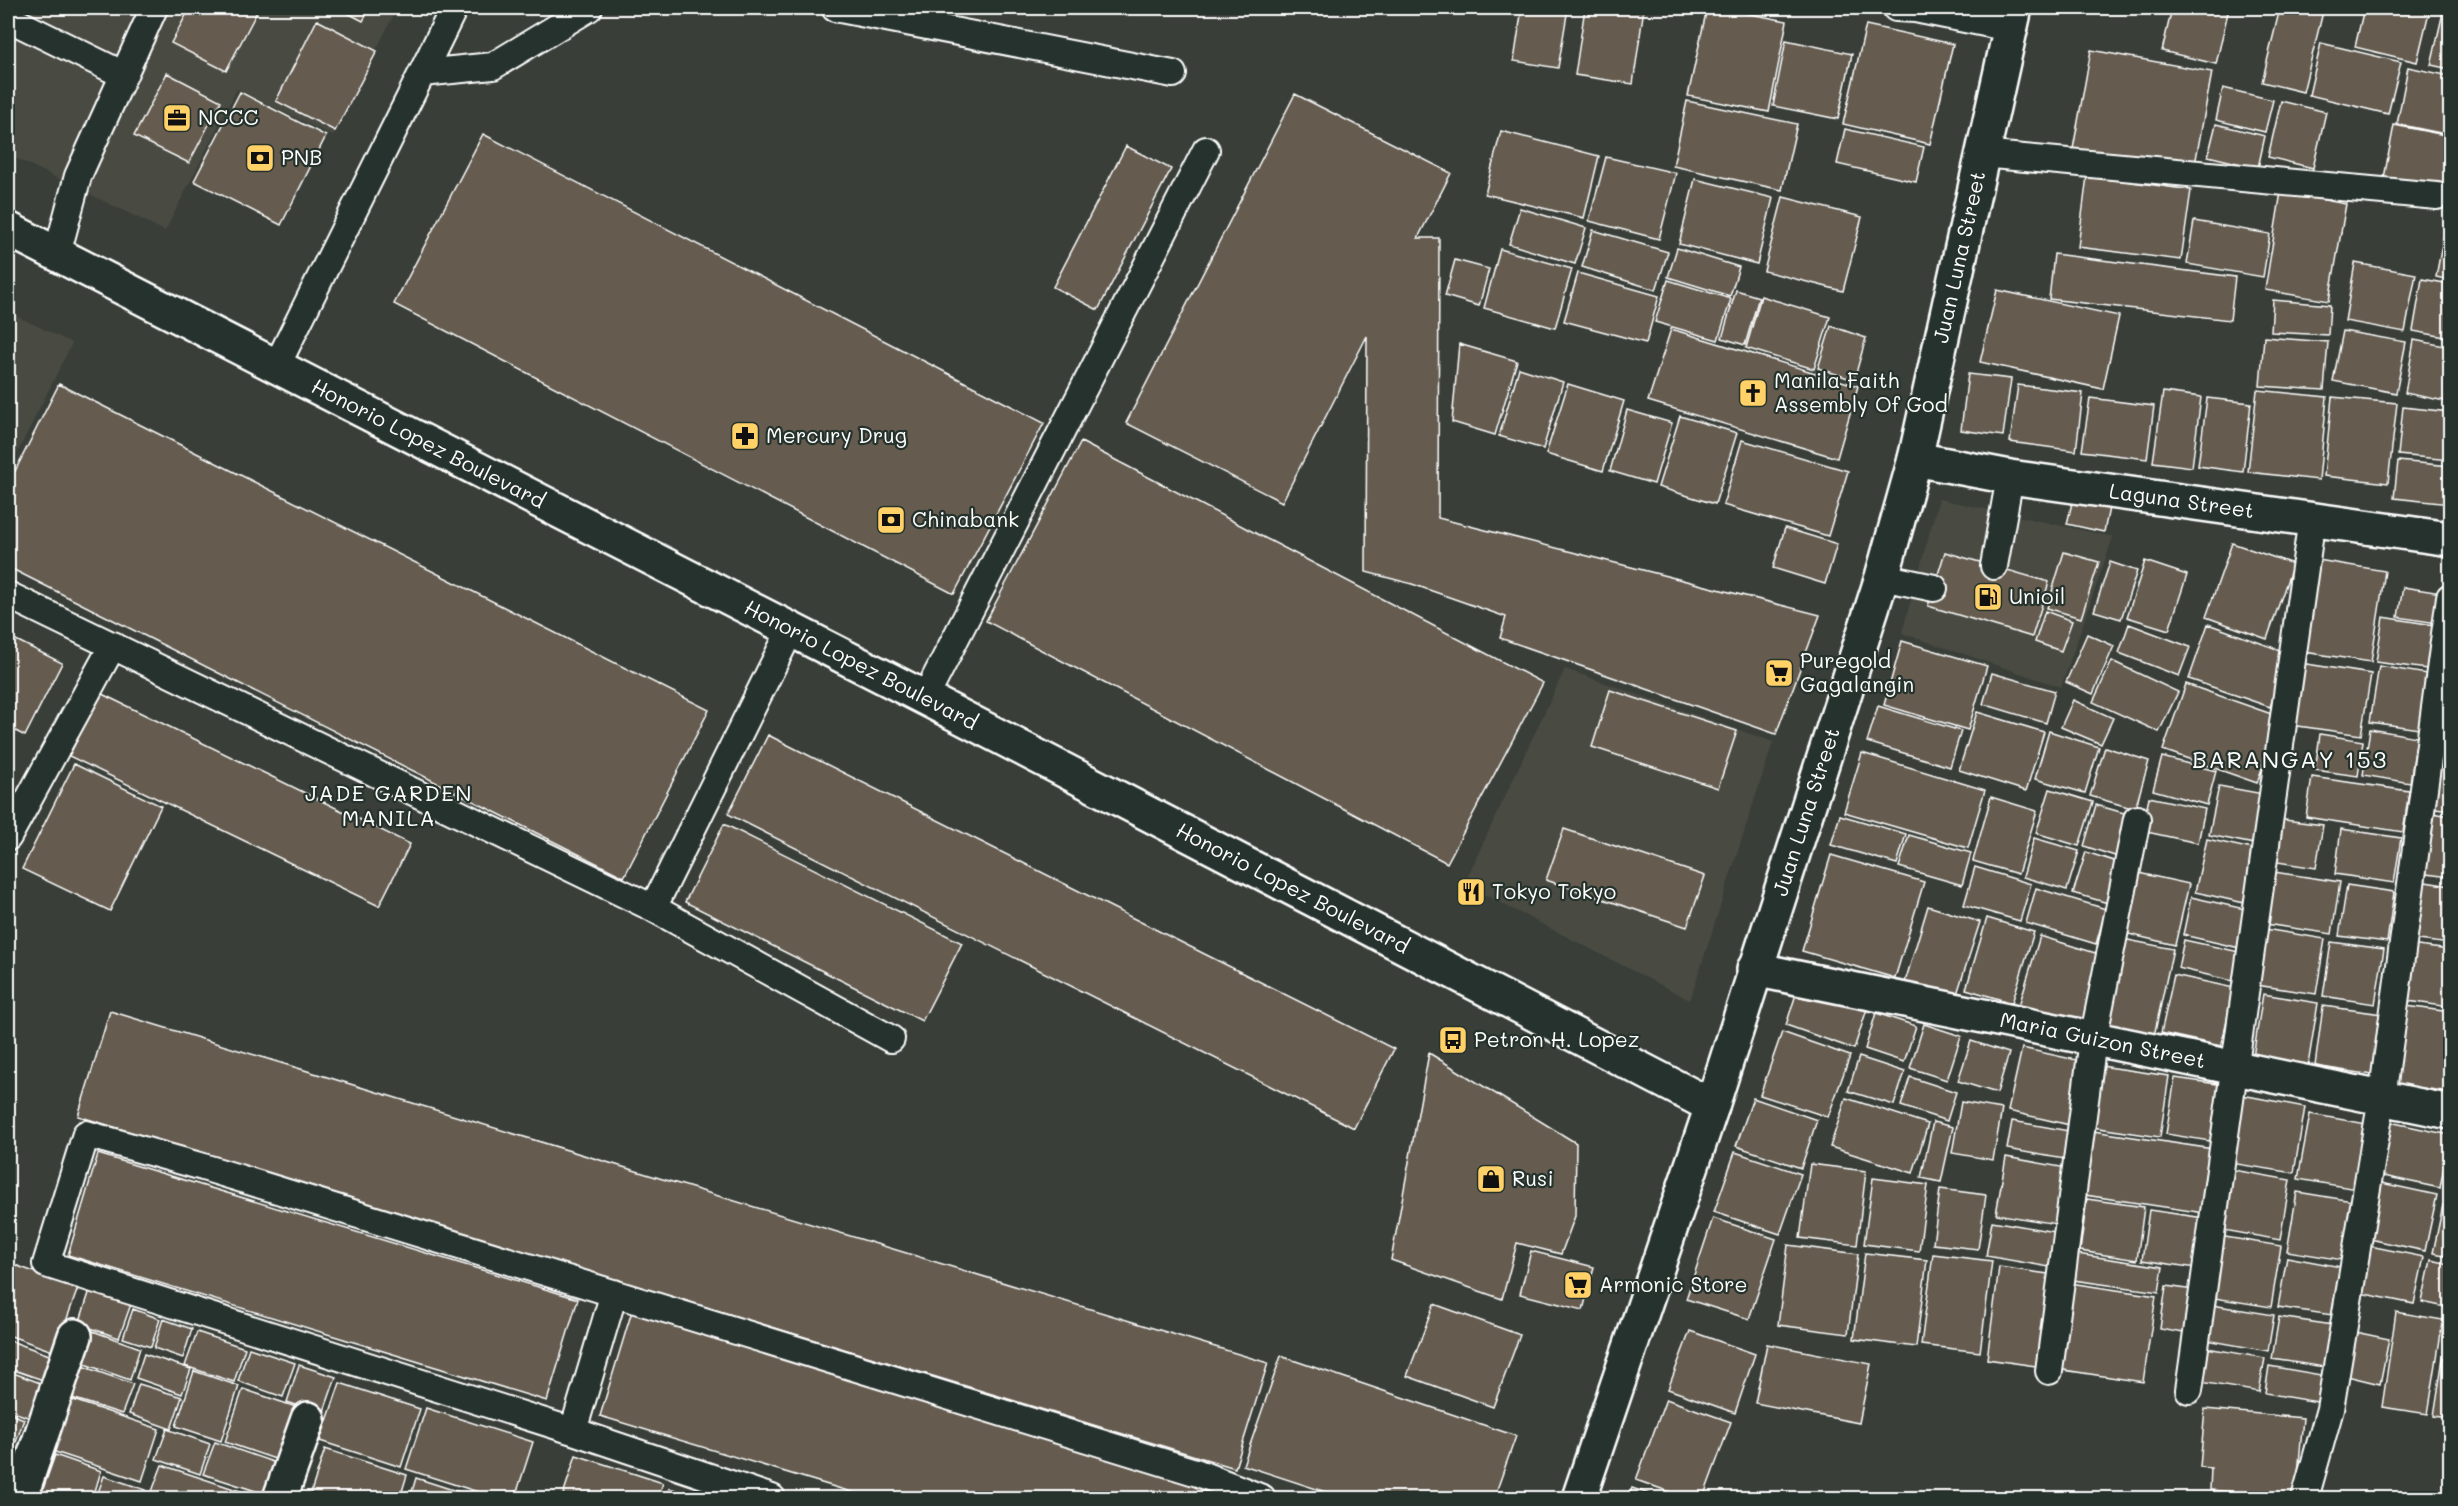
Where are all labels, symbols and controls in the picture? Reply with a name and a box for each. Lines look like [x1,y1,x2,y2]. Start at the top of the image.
office icon: NCCC [161,102,193,134]
place label: NCCC [198,103,258,130]
bank icon: PNB [244,142,276,174]
place label: PNB [281,143,322,170]
street label: Juan Luna Street [1926,168,1990,345]
place label: Manila Faith Assembly Of God [1774,366,1948,417]
street label: Honorio Lopez Boulevard [307,372,550,514]
church icon: Manila Faith Assembly Of God [1737,377,1769,409]
pharmacy icon: Mercury Drug [729,420,761,452]
place label: Mercury Drug [766,421,907,448]
street label: Laguna Street [2108,476,2256,523]
bank icon: Chinabank [875,504,907,536]
place label: Chinabank [912,505,1019,532]
fuel station icon: Unioil [1972,581,2004,613]
place label: Unioil [2009,582,2065,609]
street label: Honorio Lopez Boulevard [740,593,983,735]
place label: Puregold Gagalangin [1800,646,1914,697]
supermarket icon: Puregold Gagalangin [1763,657,1795,689]
street label: Juan Luna Street [1765,724,1845,899]
district label: BARANGAY 153 [2192,743,2388,774]
district label: JADE GARDEN MANILA [305,778,473,832]
street label: Honorio Lopez Boulevard [1172,816,1414,959]
restaurant icon: Tokyo Tokyo [1455,876,1487,908]
place label: Tokyo Tokyo [1492,877,1616,904]
street label: Maria Guizon Street [1998,1005,2208,1073]
bus stop icon: Petron H. Lopez [1437,1024,1469,1056]
place label: Petron H. Lopez [1474,1025,1639,1052]
shop icon: Rusi [1475,1163,1507,1195]
place label: Rusi [1512,1164,1554,1191]
supermarket icon: Armonic Store [1562,1269,1594,1301]
place label: Armonic Store [1599,1270,1747,1297]

